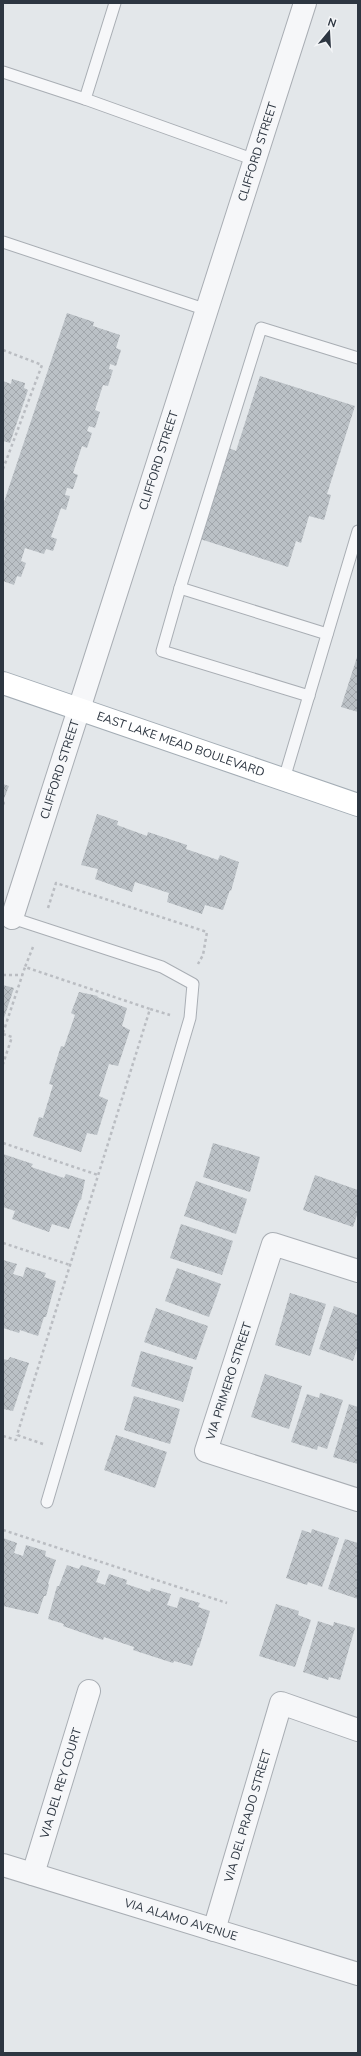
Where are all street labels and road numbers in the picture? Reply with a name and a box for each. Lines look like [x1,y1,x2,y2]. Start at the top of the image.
street label: CLIFFORD STREET [234,99,281,204]
street label: CLIFFORD STREET [135,408,182,512]
street label: EAST LAKE MEAD BOULEVARD [95,708,267,780]
street label: CLIFFORD STREET [36,717,83,821]
street label: VIA PRIMERO STREET [202,1319,256,1443]
street label: VIA DEL REY COURT [36,1725,85,1841]
street label: VIA DEL PRADO STREET [220,1747,275,1885]
street label: VIA ALAMO AVENUE [121,1894,239,1944]

